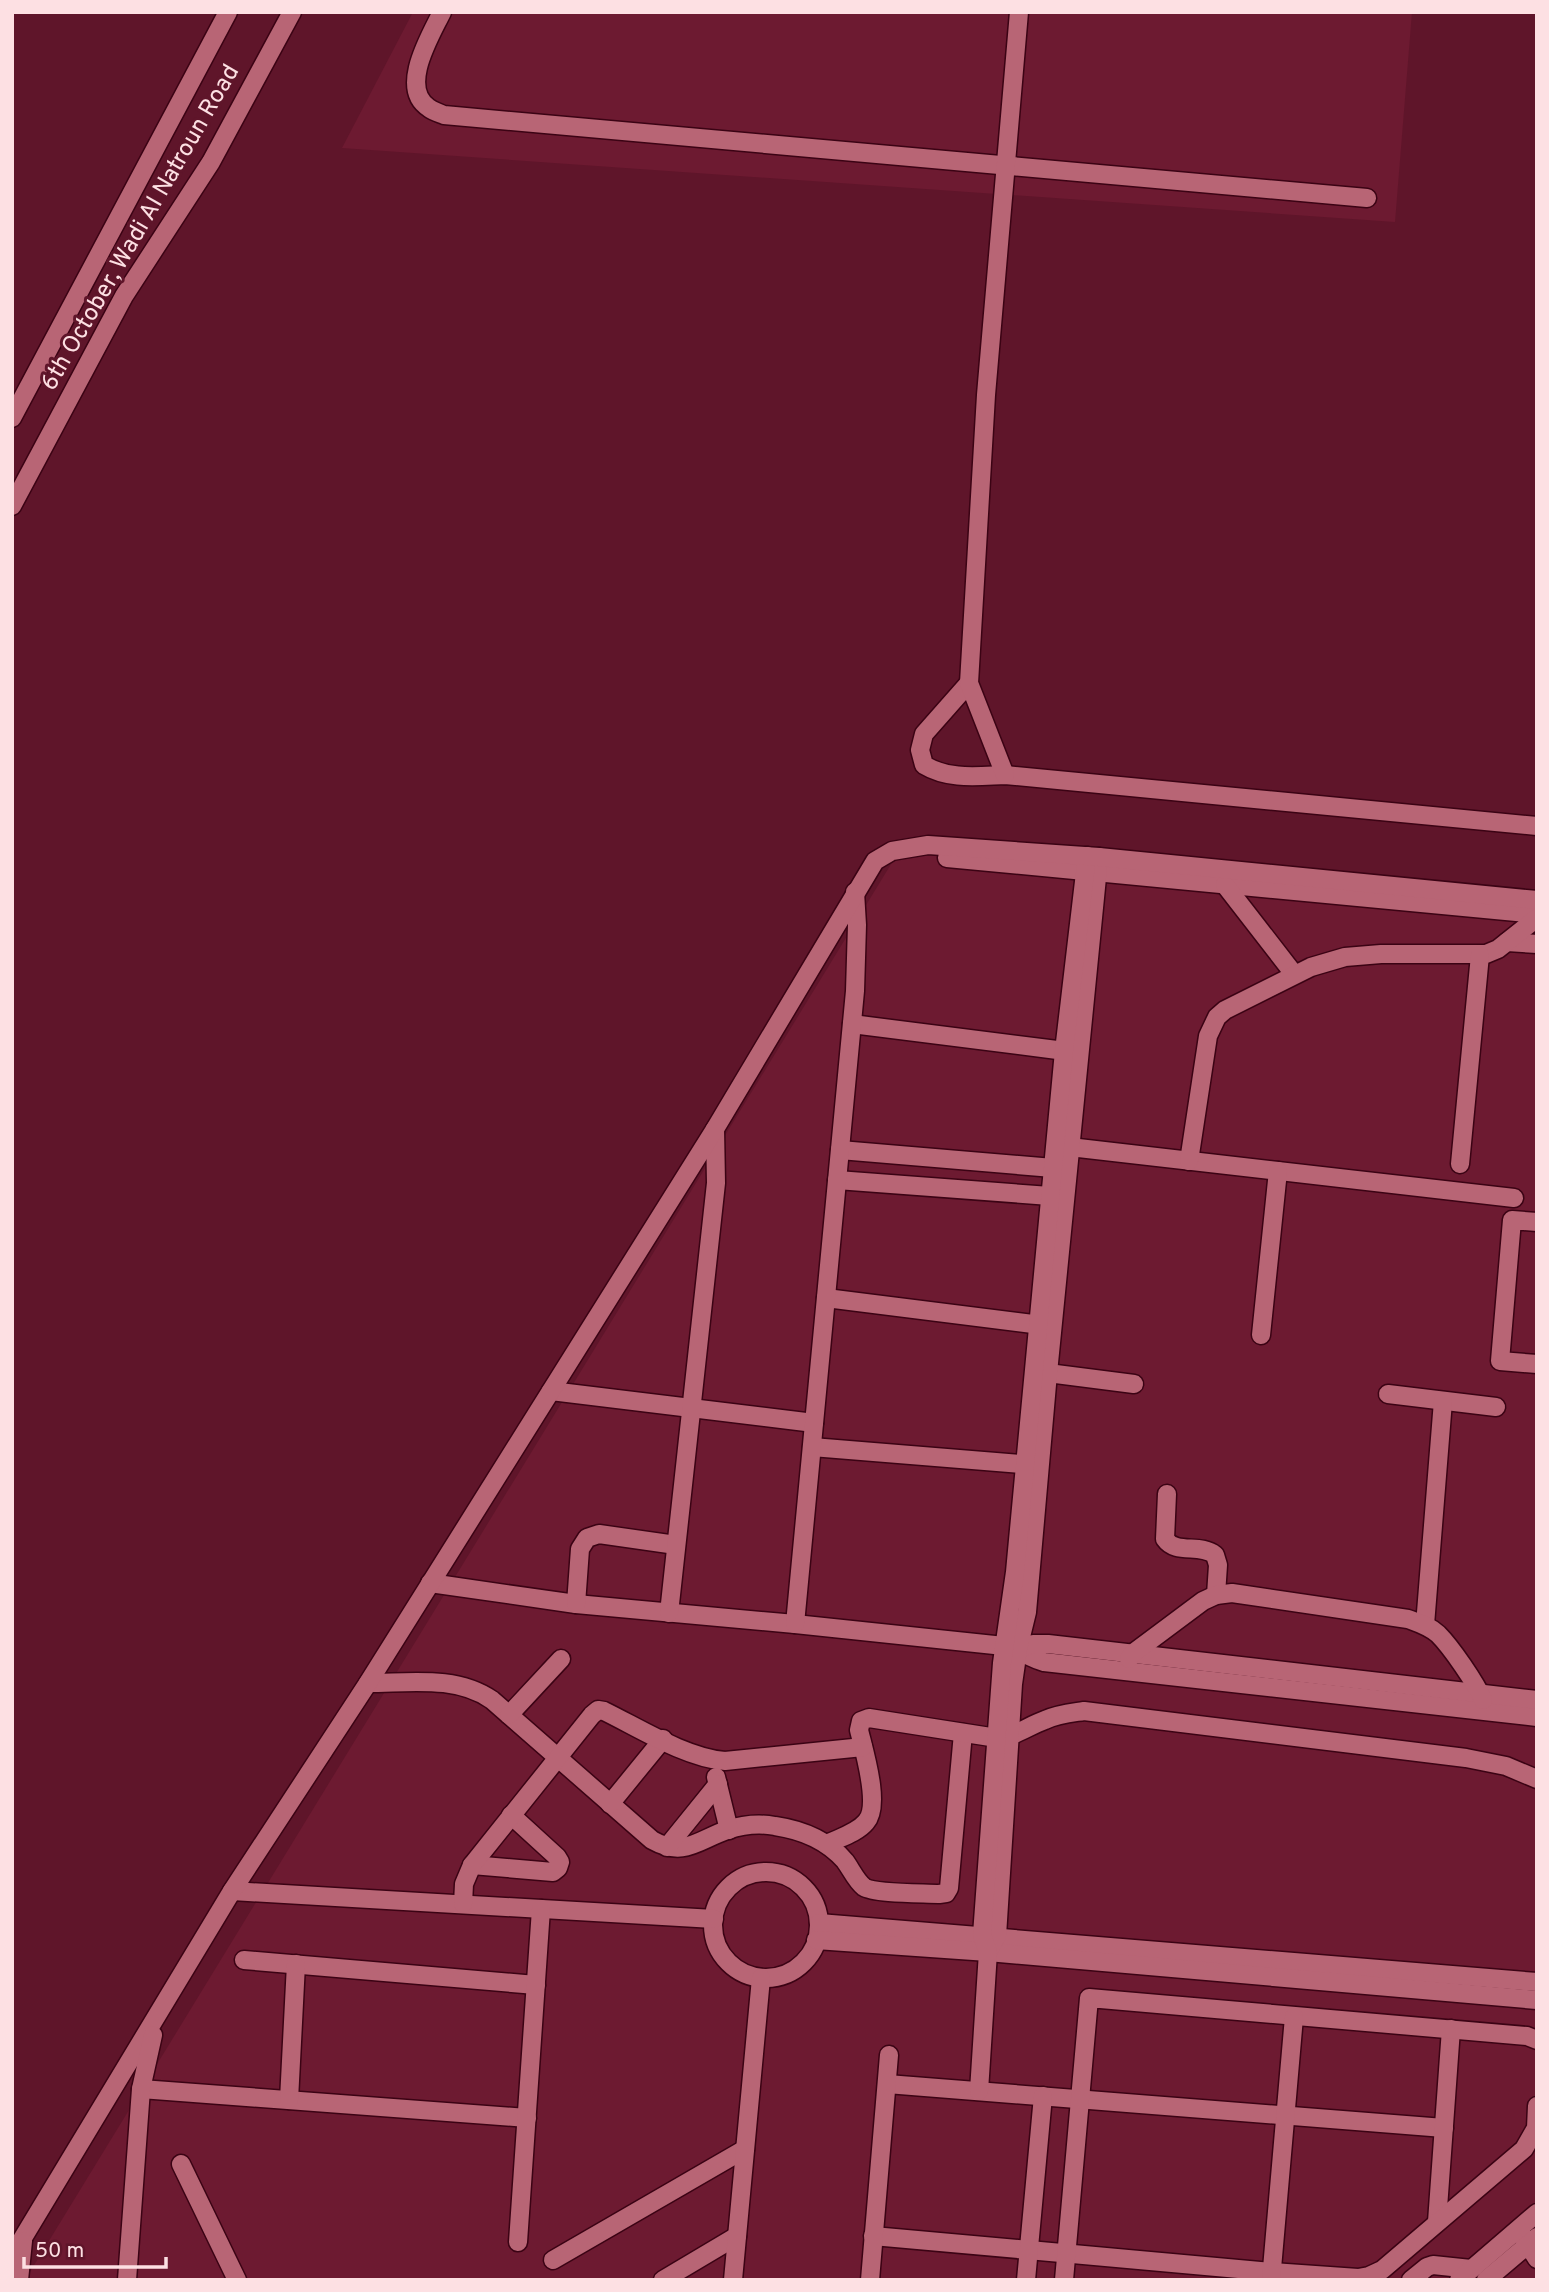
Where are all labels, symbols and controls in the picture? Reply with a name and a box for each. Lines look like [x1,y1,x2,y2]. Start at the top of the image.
street label: 6th October, Wadi Al Natroun Road [35,60,247,396]
scale bar [24,2226,166,2270]
text: 50 m [35,2238,84,2265]

